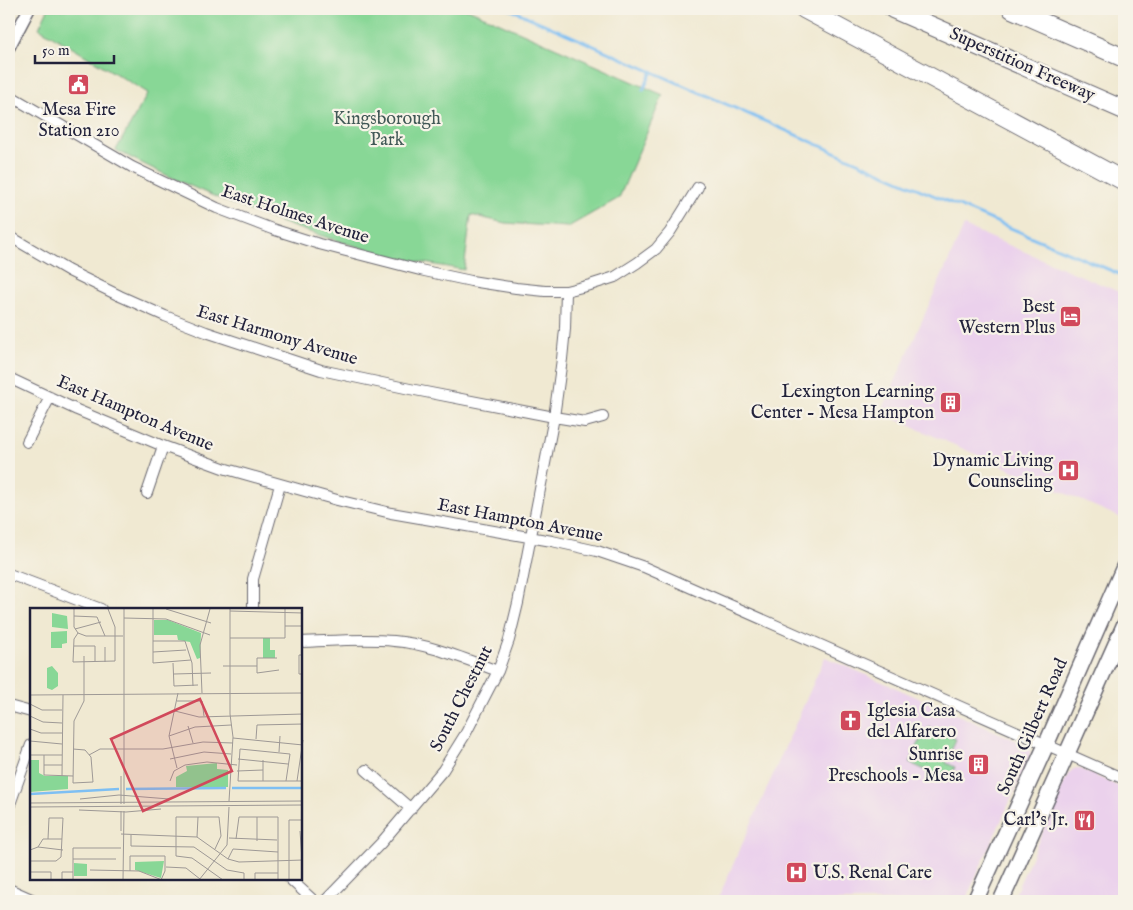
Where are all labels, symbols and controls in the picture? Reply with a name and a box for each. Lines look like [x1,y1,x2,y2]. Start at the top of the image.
street label: Superstition Freeway [946,23,1099,108]
scale bar [35,32,114,64]
text: 50 m [42,41,70,60]
public building icon: Mesa Fire Station 210 [67,73,91,97]
place label: Mesa Fire Station 210 [38,99,120,143]
park label: Kingsborough Park [333,108,441,152]
street label: East Holmes Avenue [218,180,372,250]
place label: Best Western Plus [959,296,1055,340]
street label: East Harmony Avenue [194,301,360,371]
hotel icon: Best Western Plus [1059,305,1083,329]
street label: East Hampton Avenue [53,371,217,457]
place label: Lexington Learning Center - Mesa Hampton [751,381,934,425]
building icon: Lexington Learning Center - Mesa Hampton [938,390,962,414]
place label: Dynamic Living Counseling [932,450,1053,494]
hospital icon: Dynamic Living Counseling [1057,459,1081,483]
street label: East Hampton Avenue [435,494,605,548]
inset map [30,608,302,880]
street label: South Chestnut [425,642,499,756]
street label: South Gilbert Road [993,655,1074,799]
place label: Iglesia Casa del Alfarero [867,700,957,744]
church icon: Iglesia Casa del Alfarero [839,709,863,733]
place label: Sunrise Preschools - Mesa [828,744,963,788]
building icon: Sunrise Preschools - Mesa [967,753,991,777]
restaurant icon: Carl's Jr. [1072,808,1096,832]
place label: Carl's Jr. [1004,809,1068,832]
hospital icon: U.S. Renal Care [785,861,809,885]
place label: U.S. Renal Care [813,862,932,885]

